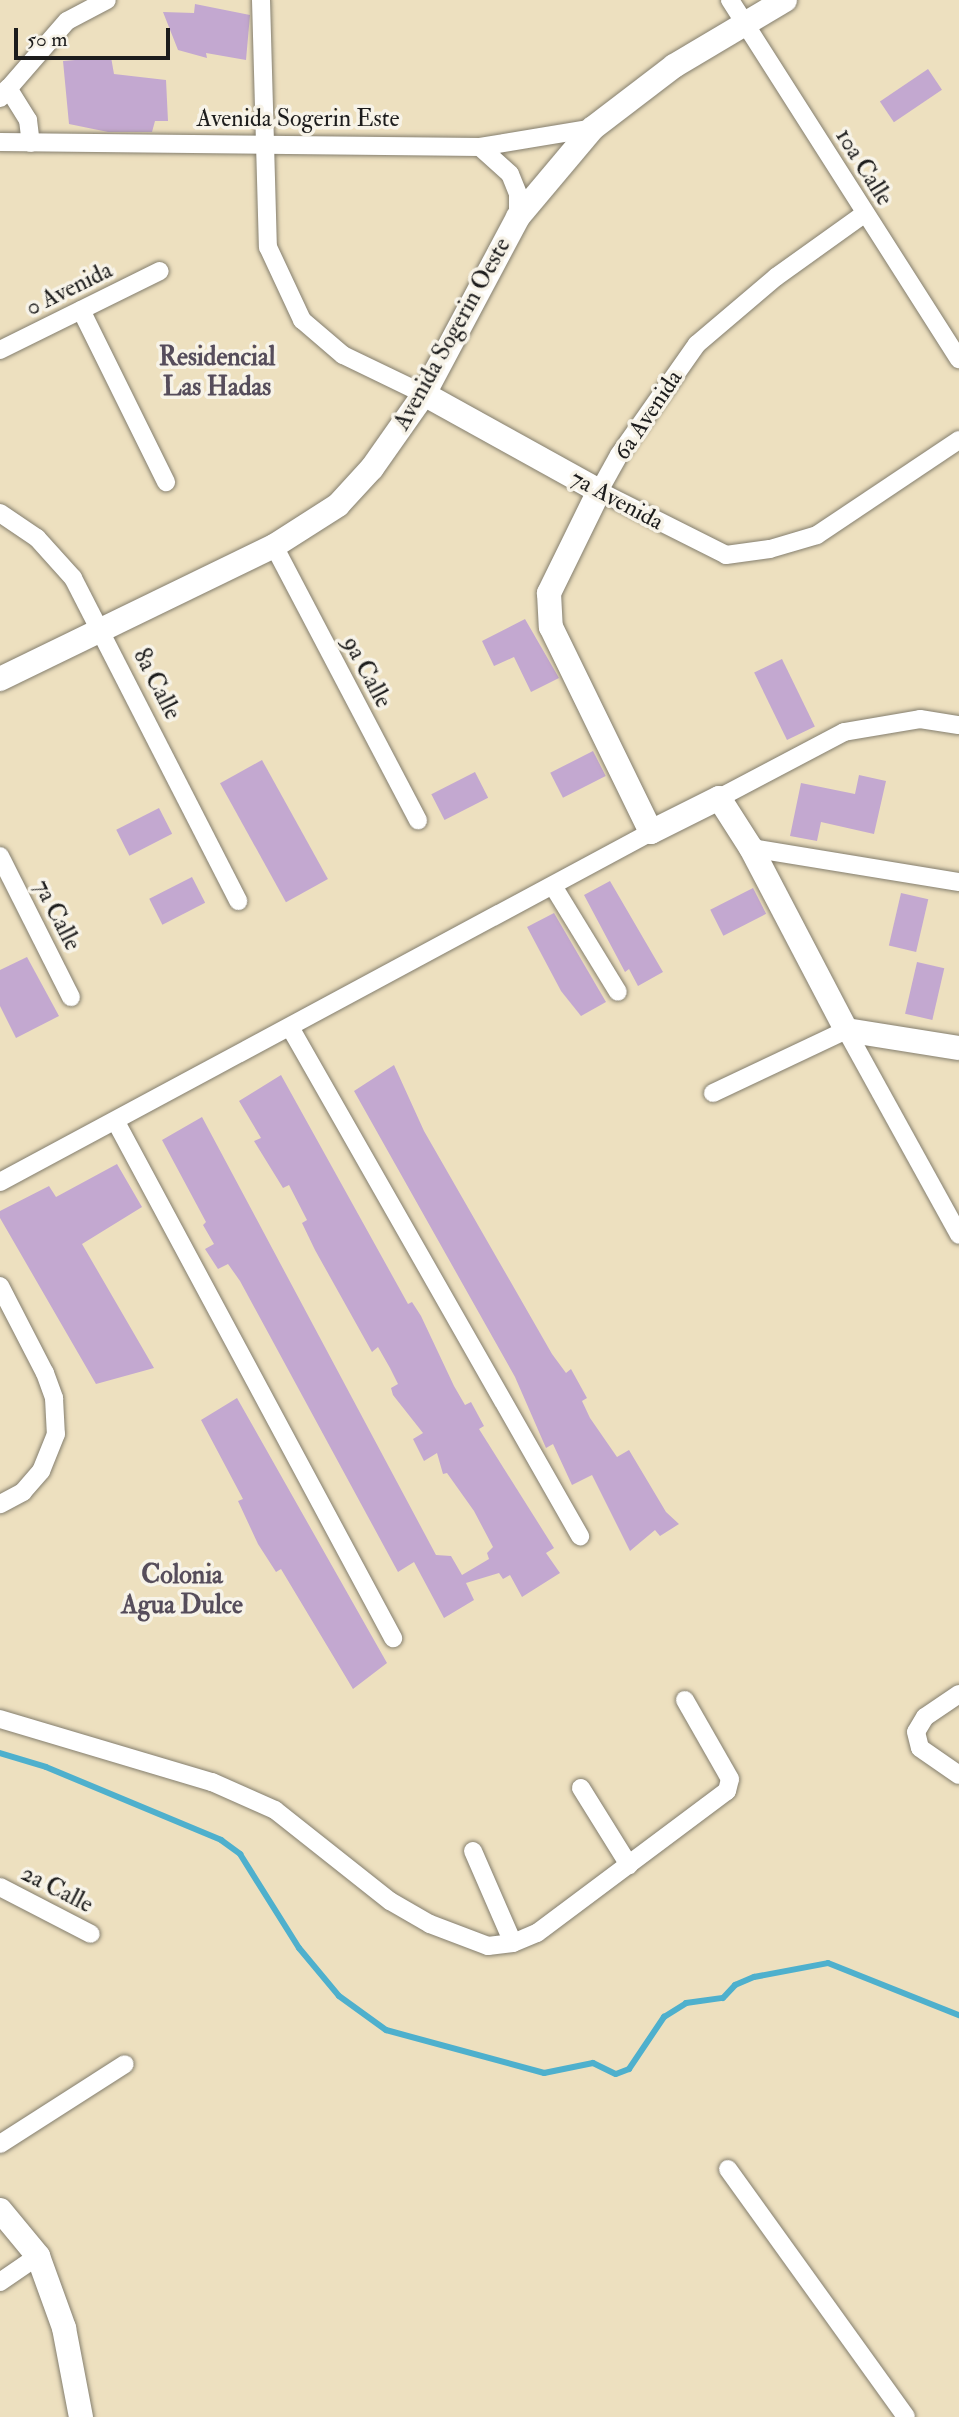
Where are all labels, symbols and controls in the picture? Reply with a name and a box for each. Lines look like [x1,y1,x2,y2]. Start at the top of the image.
scale bar [18,14,173,58]
text: 50 m [27,26,68,53]
street label: Avenida Sogerin Este [196,105,400,133]
street label: 10a Calle [829,123,899,211]
street label: Avenida Sogerin Oeste [387,233,517,435]
street label: 0 Avenida [21,256,117,322]
district label: Residencial Las Hadas [159,342,275,404]
street label: 6a Avenida [607,365,689,465]
street label: 7a Avenida [566,464,668,536]
street label: 9a Calle [336,631,398,713]
street label: 8a Calle [127,644,187,724]
street label: 7a Calle [27,875,87,955]
district label: Colonia Agua Dulce [121,1560,243,1622]
street label: 2a Calle [16,1859,98,1919]

